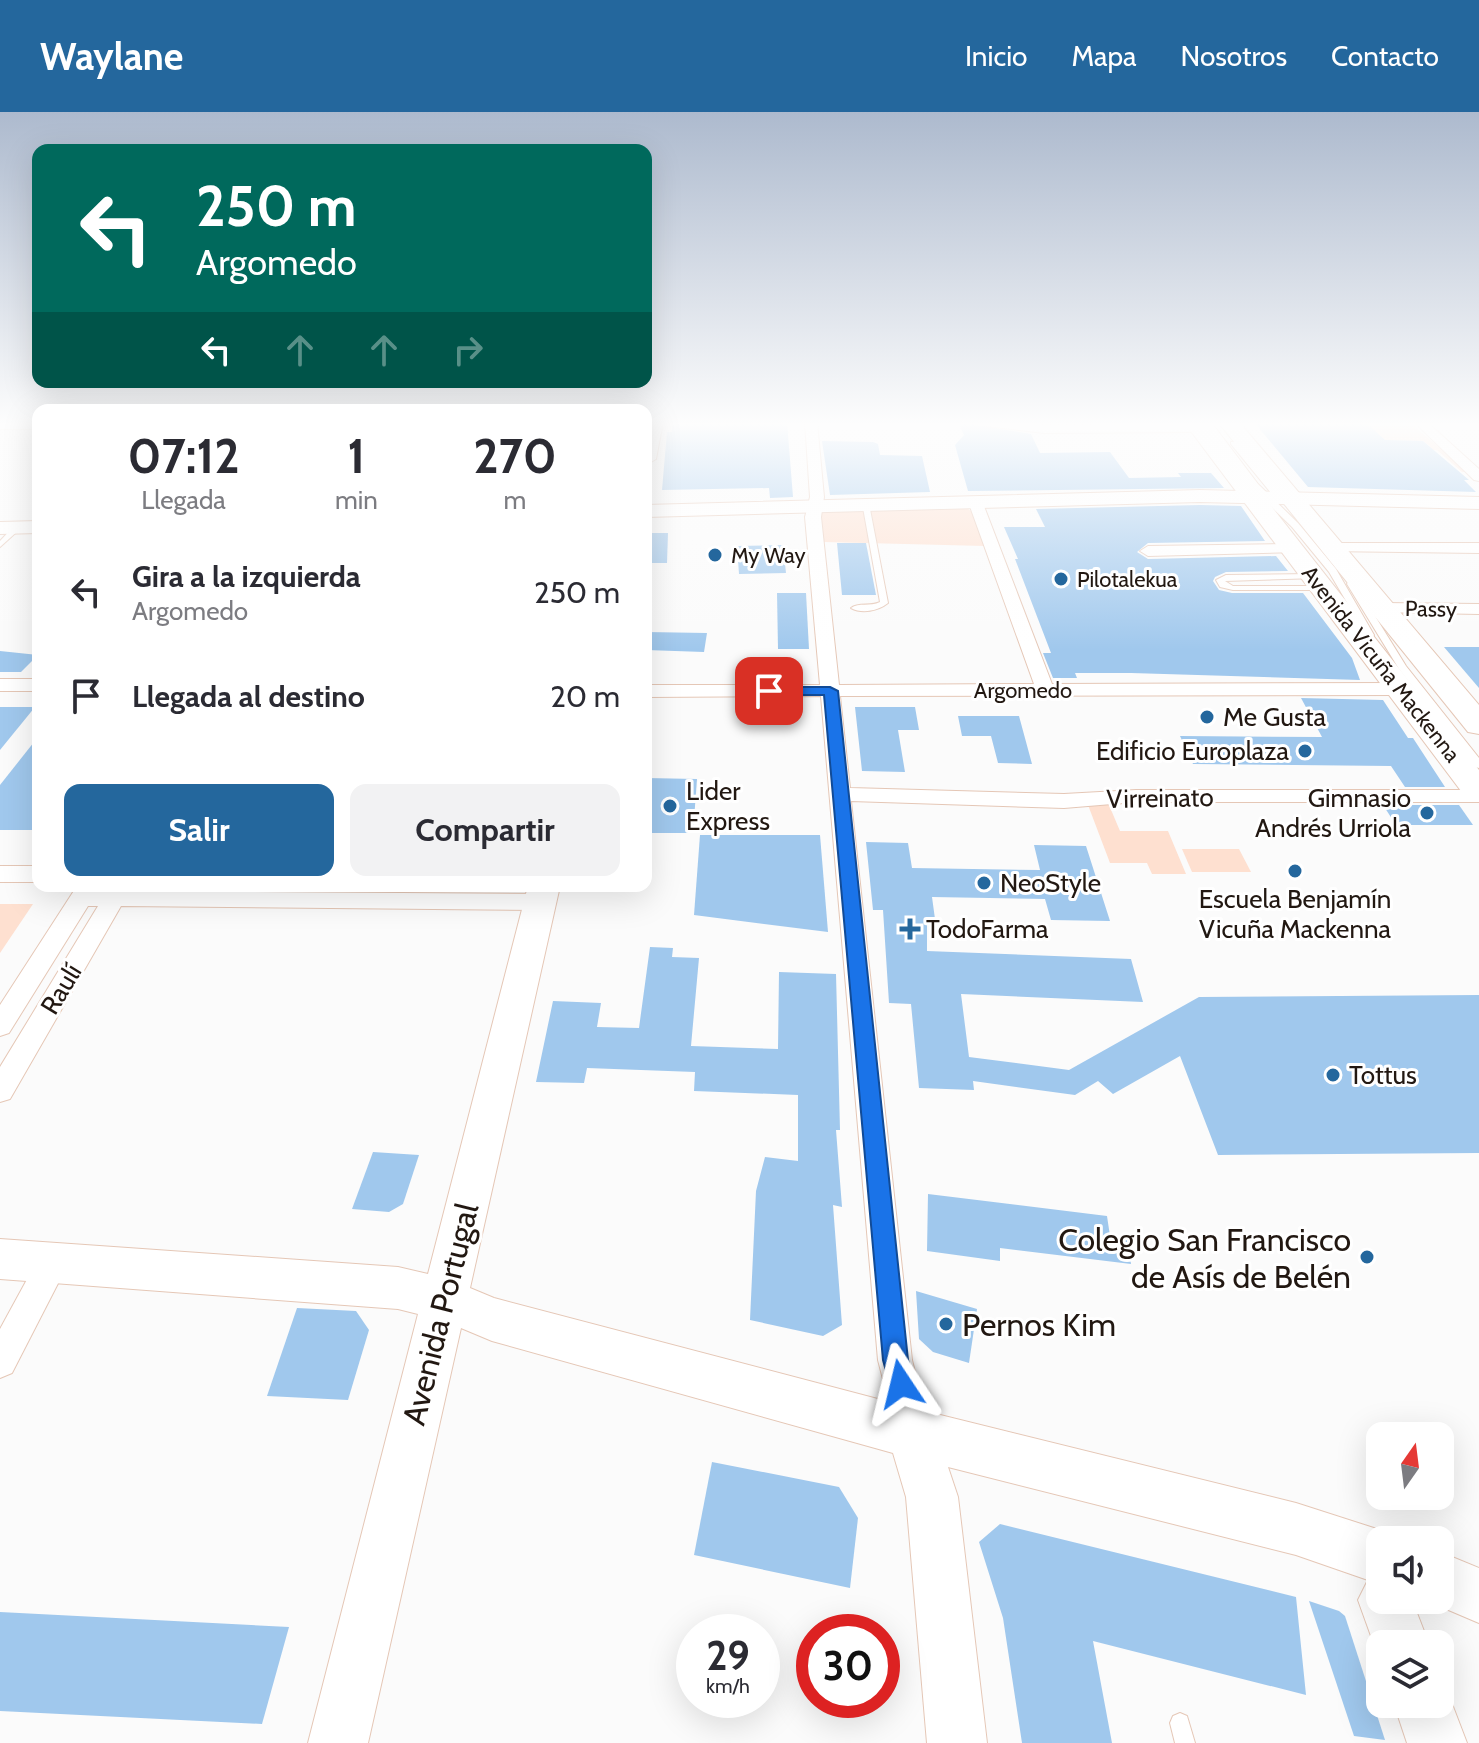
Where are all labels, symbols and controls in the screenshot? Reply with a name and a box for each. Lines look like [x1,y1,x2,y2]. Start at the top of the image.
text: Waylane [40,33,183,80]
text: Inicio [965,39,1028,73]
text: Mapa [1072,39,1137,73]
text: Nosotros [1181,39,1287,73]
text: Contacto [1331,39,1439,73]
text: 250 m [196,172,357,240]
icon: left [64,176,168,280]
text: Argomedo [196,240,357,284]
icon: left [194,328,238,372]
icon: ahead [278,328,322,372]
icon: ahead [362,328,406,372]
icon: right [446,328,490,372]
text: 07:12 [127,427,240,485]
text: 1 [348,427,365,485]
text: 270 [473,427,557,485]
text: Llegada [141,484,226,516]
text: min [335,484,378,516]
text: m [503,484,526,516]
place label: My Way [731,542,806,569]
marker: My Way [706,546,724,564]
text: Gira a la izquierda [132,558,361,595]
street label: Avenida Vicuña Mackenna [1296,560,1466,768]
place label: Pilotalekua [1077,566,1178,593]
icon: left [64,570,108,614]
marker: Pilotalekua [1052,570,1070,588]
text: 250 m [534,574,620,611]
text: Argomedo [132,595,248,627]
street label: Passy [1405,595,1457,623]
pin [735,657,803,725]
icon: arrive [747,669,791,713]
icon: arrive [64,674,108,718]
street label: Argomedo [974,677,1072,704]
text: Llegada al destino [132,678,365,715]
text: 20 m [550,678,620,715]
place label: Me Gusta [1223,701,1326,733]
marker: Me Gusta [1198,708,1216,726]
place label: Edificio Europlaza [1096,735,1290,767]
marker: Edificio Europlaza [1296,742,1314,760]
place label: Lider Express [686,775,770,837]
street label: Virreinato [1106,781,1214,815]
place label: Gimnasio Andrés Urriola [1255,782,1412,844]
button: Salir [64,784,334,876]
button: Compartir [350,784,620,876]
marker: Lider Express [661,797,679,815]
marker: Gimnasio Andrés Urriola [1418,804,1436,822]
marker: Escuela Benjamín Vicuña Mackenna [1286,862,1304,880]
place label: NeoStyle [1000,867,1101,899]
marker: NeoStyle [975,874,993,892]
place label: Escuela Benjamín Vicuña Mackenna [1199,883,1392,945]
place label: TodoFarma [926,913,1049,945]
marker: TodoFarma [901,920,919,938]
street label: Raulí [34,958,89,1020]
place label: Tottus [1349,1059,1417,1091]
marker: Tottus [1324,1066,1342,1084]
street label: Avenida Portugal [394,1199,487,1429]
place label: Colegio San Francisco de Asís de Belén [1058,1220,1351,1296]
marker: Colegio San Francisco de Asís de Belén [1358,1248,1376,1266]
place label: Pernos Kim [962,1305,1116,1344]
marker: Pernos Kim [937,1315,955,1333]
position arrow [859,1342,943,1426]
north arrow [1366,1422,1454,1510]
map controls [1366,1422,1454,1718]
button: sound [1366,1526,1454,1614]
speed limit sign: 30 [796,1614,900,1718]
button: layers [1366,1630,1454,1718]
text: 29 [706,1631,750,1680]
text: km/h [706,1674,750,1698]

